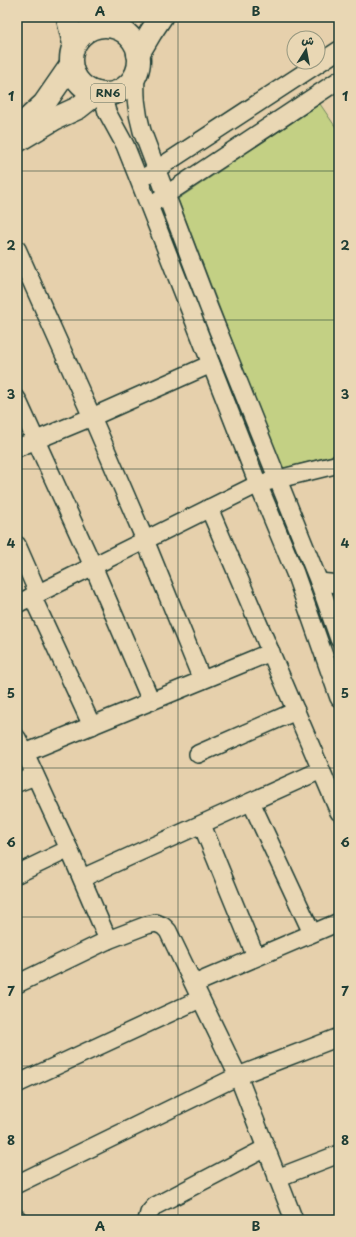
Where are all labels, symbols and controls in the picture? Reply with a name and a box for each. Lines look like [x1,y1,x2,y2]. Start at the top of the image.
text: A [95,1,105,20]
text: B [252,1,261,20]
north arrow [286,30,326,70]
text: ش [300,30,316,49]
road number: RN6 [91,84,125,102]
text: 1 [8,86,14,105]
text: 1 [342,86,348,105]
text: 2 [6,235,16,254]
text: 2 [340,235,350,254]
text: 3 [7,384,16,403]
text: 3 [341,384,350,403]
text: 4 [7,533,16,552]
text: 4 [341,533,350,552]
text: 5 [7,683,15,702]
text: 5 [341,683,349,702]
text: 6 [6,832,16,851]
text: 6 [340,832,350,851]
text: 7 [7,981,15,1000]
text: 7 [341,981,349,1000]
text: 8 [7,1130,15,1149]
text: 8 [341,1130,349,1149]
text: A [95,1216,105,1235]
text: B [252,1216,261,1235]

